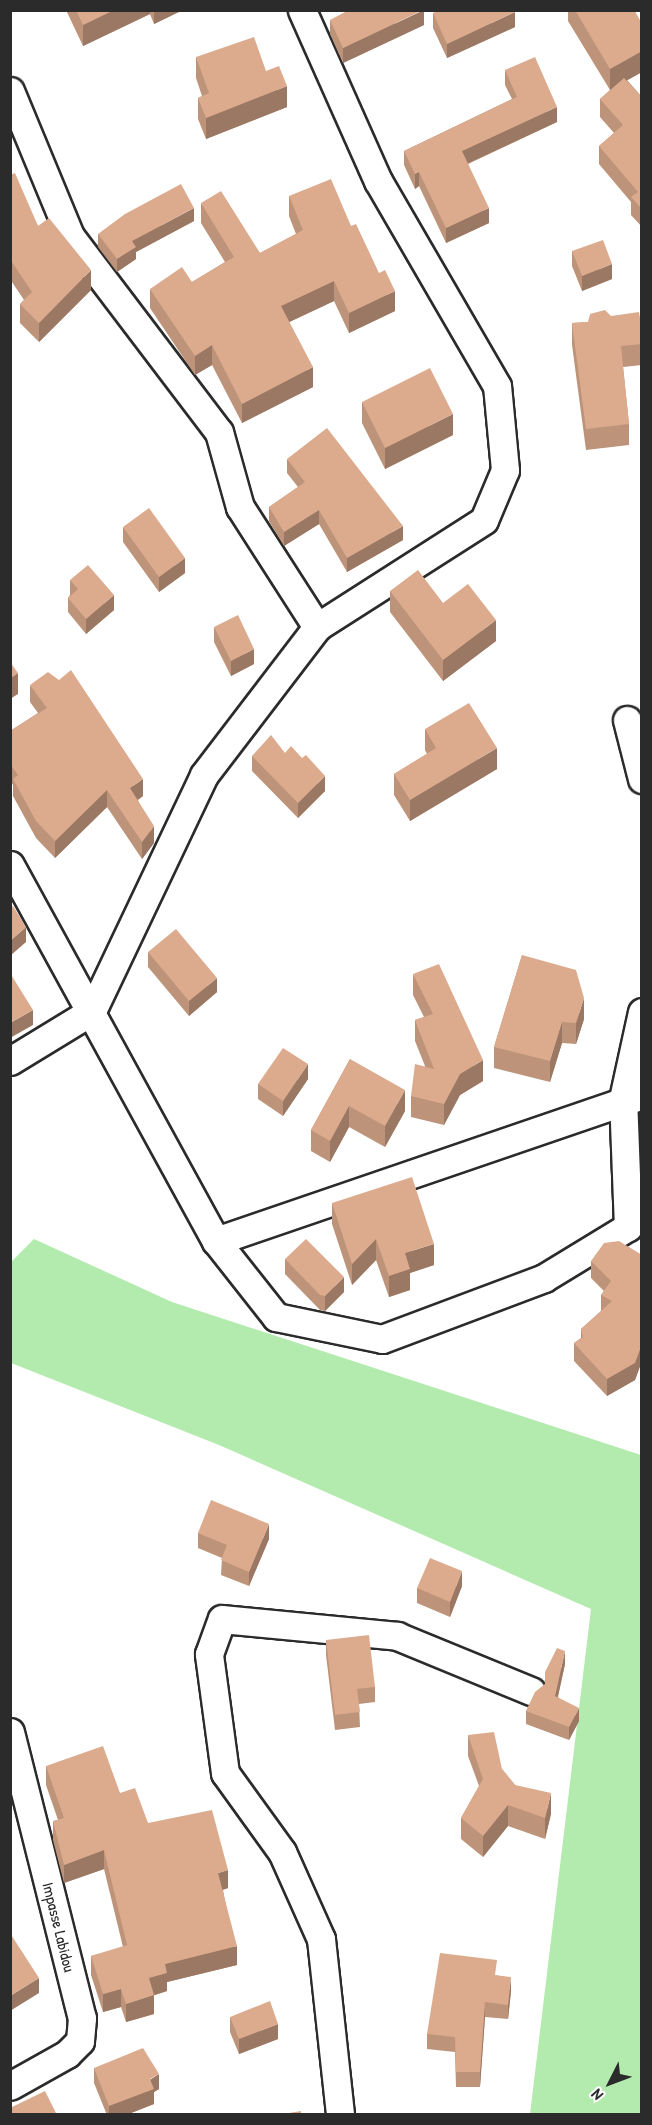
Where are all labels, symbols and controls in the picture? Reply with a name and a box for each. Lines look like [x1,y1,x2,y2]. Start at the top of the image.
street label: Impasse Labidou [39,1880,79,1974]
north arrow [580,2053,640,2113]
text: N [586,2085,608,2106]

